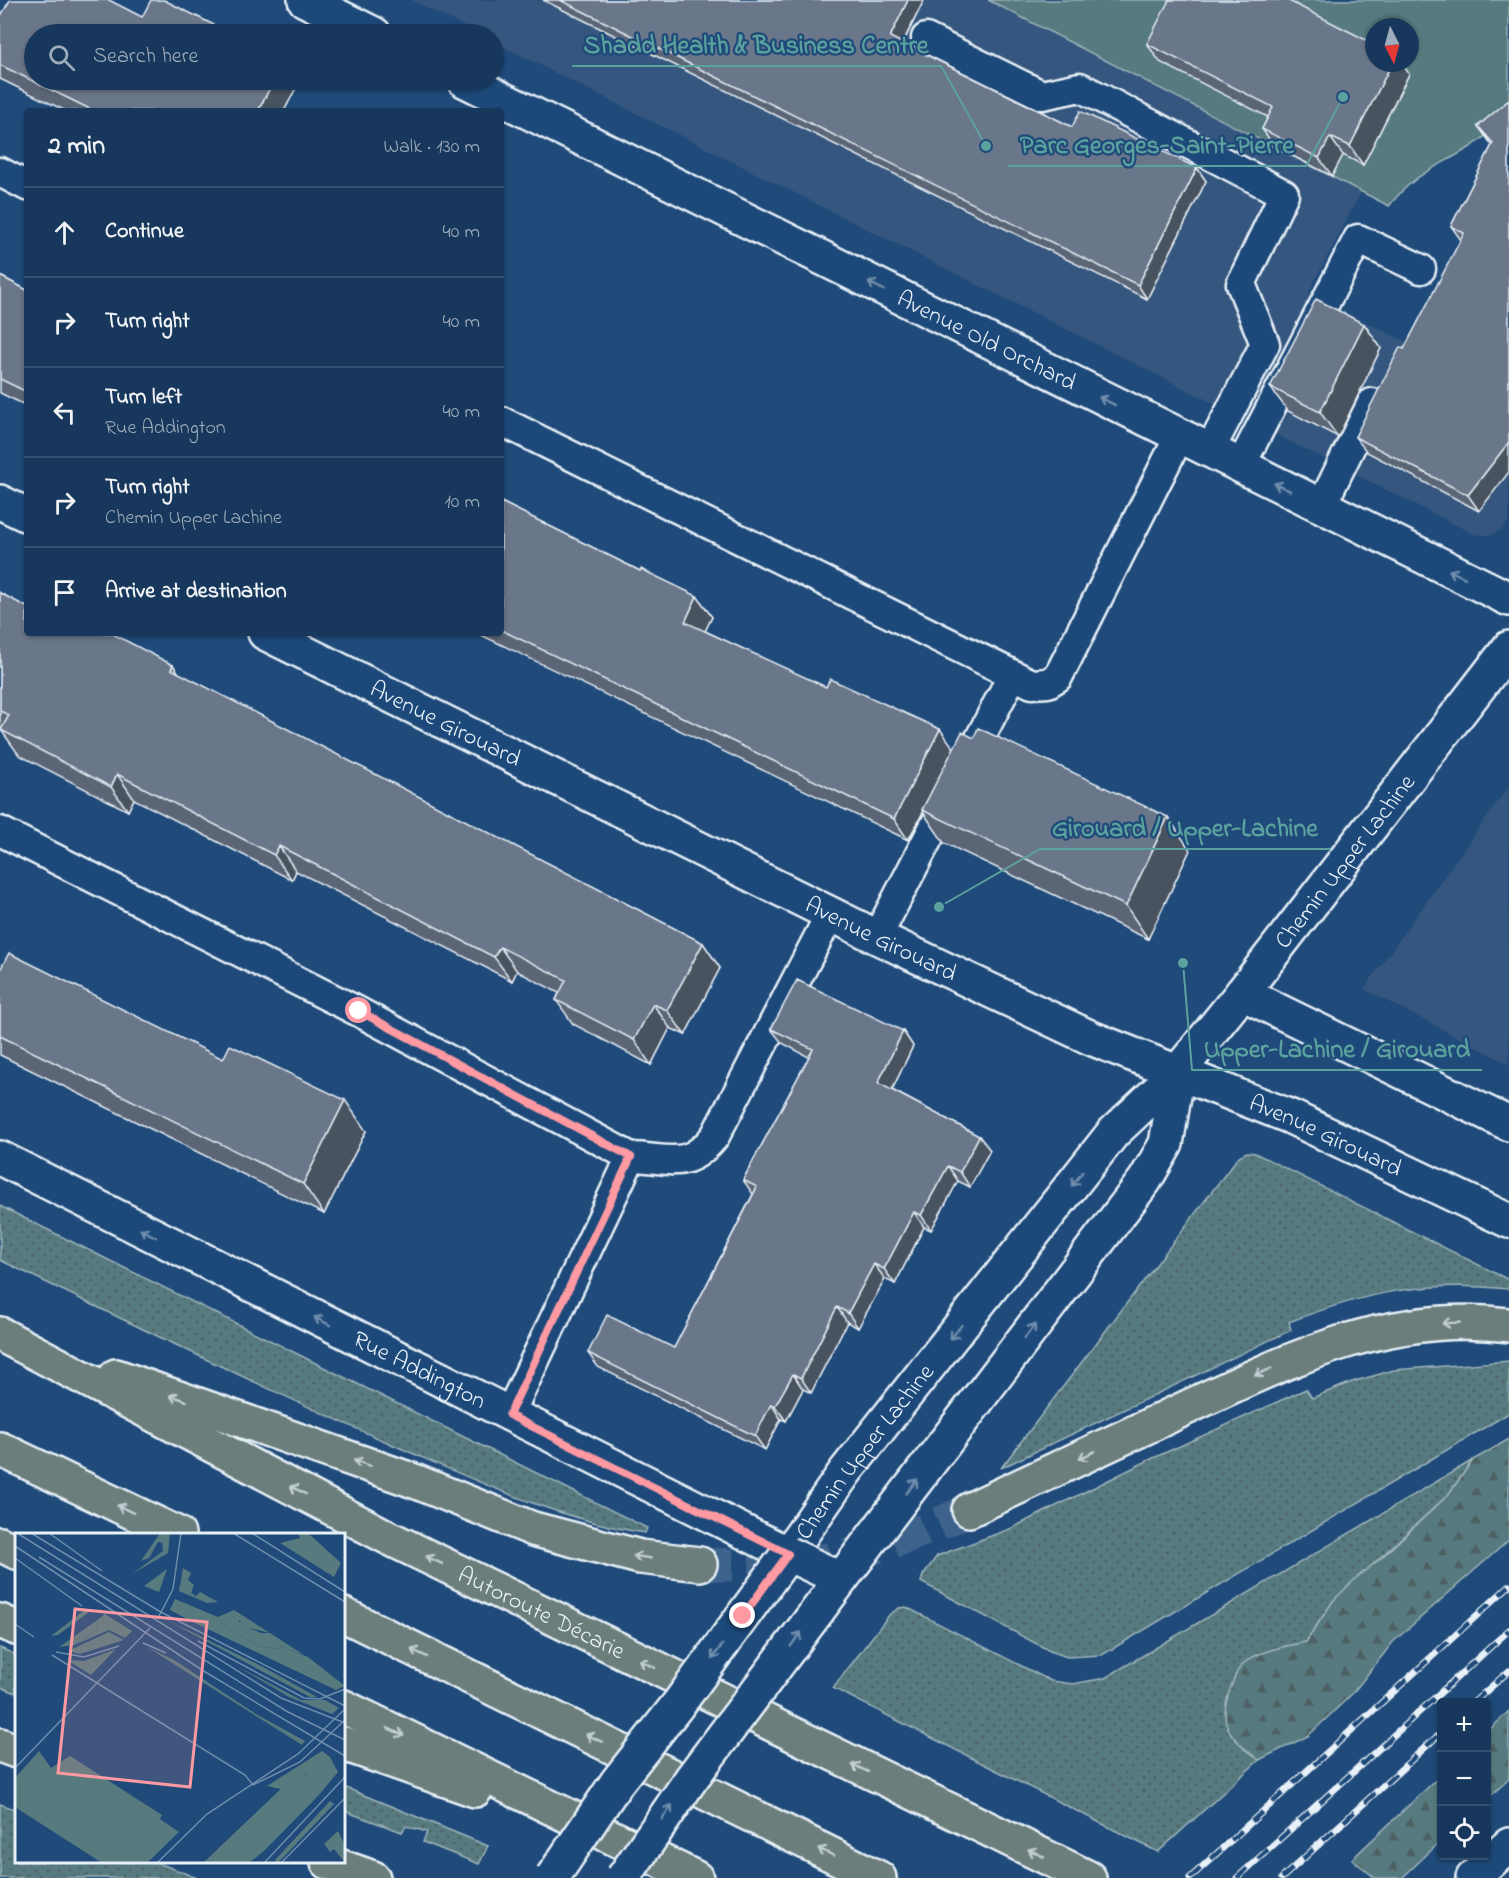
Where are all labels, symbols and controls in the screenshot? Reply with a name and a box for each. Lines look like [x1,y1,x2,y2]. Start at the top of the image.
north arrow [1365,18,1419,72]
callout: Shadd Health & Business Centre [572,22,941,66]
search box [24,24,504,90]
text: Shadd Health & Business Centre [584,28,930,66]
icon: search [45,41,78,74]
text: Search here [93,41,198,73]
callout: Parc Georges-Saint-Pierre [1008,122,1306,166]
text: 2 min [48,128,105,166]
text: Parc Georges-Saint-Pierre [1020,128,1295,167]
text: Walk · 130 m [384,133,480,162]
icon: ahead [48,216,81,249]
text: Continue [105,216,184,248]
text: 40 m [443,218,480,247]
one-way arrow [867,279,885,291]
street label: Avenue Old Orchard [890,283,1082,402]
icon: right [48,306,81,339]
text: Turn right [105,306,190,338]
text: 40 m [443,308,480,337]
text: Turn left [105,382,182,414]
one-way arrow [1098,395,1116,406]
icon: left [48,396,81,429]
text: 40 m [443,398,480,427]
text: Rue Addington [105,414,226,443]
text: Turn right [105,472,190,504]
one-way arrow [1273,481,1291,493]
icon: right [48,486,81,519]
text: 10 m [444,488,480,517]
text: Chemin Upper Lachine [105,504,282,533]
one-way arrow [1448,567,1466,579]
icon: arrive [48,576,81,609]
text: Arrive at destination [105,576,287,608]
street label: Avenue Girouard [363,673,527,778]
street label: Chemin Upper Lachine [1267,767,1425,957]
callout: Girouard / Upper-Lachine [1040,805,1330,849]
text: Girouard / Upper-Lachine [1052,811,1319,849]
street label: Avenue Girouard [799,889,963,992]
route start [345,997,371,1023]
callout: Upper-Lachine / Girouard [1192,1026,1482,1070]
text: Upper-Lachine / Girouard [1204,1032,1470,1070]
street label: Avenue Girouard [1243,1087,1407,1188]
one-way arrow [1070,1171,1083,1187]
one-way arrow [140,1227,158,1238]
one-way arrow [314,1315,332,1326]
one-way arrow [1441,1317,1461,1328]
street label: Rue Addington [346,1323,491,1419]
one-way arrow [1023,1323,1036,1339]
one-way arrow [949,1324,962,1340]
street label: Chemin Upper Lachine [788,1357,944,1548]
one-way arrow [1255,1367,1273,1378]
one-way arrow [169,1391,188,1402]
one-way arrow [1078,1449,1096,1461]
one-way arrow [353,1456,372,1467]
one-way arrow [905,1479,918,1495]
one-way arrow [289,1484,307,1495]
one-way arrow [117,1503,135,1515]
inset map [15,1533,345,1863]
one-way arrow [633,1552,652,1563]
one-way arrow [426,1554,444,1566]
street label: Autoroute Décarie [451,1559,630,1670]
route end [729,1602,755,1628]
one-way arrow [789,1631,802,1647]
one-way arrow [710,1643,723,1659]
one-way arrow [411,1646,429,1658]
one-way arrow [639,1657,657,1669]
map controls [1437,1698,1491,1860]
button: + [1437,1698,1491,1752]
one-way arrow [387,1727,405,1739]
one-way arrow [586,1732,604,1744]
button: − [1437,1752,1491,1806]
one-way arrow [852,1761,870,1773]
one-way arrow [661,1805,673,1821]
button: locate [1437,1806,1491,1860]
one-way arrow [817,1846,835,1858]
one-way arrow [1027,1846,1045,1858]

